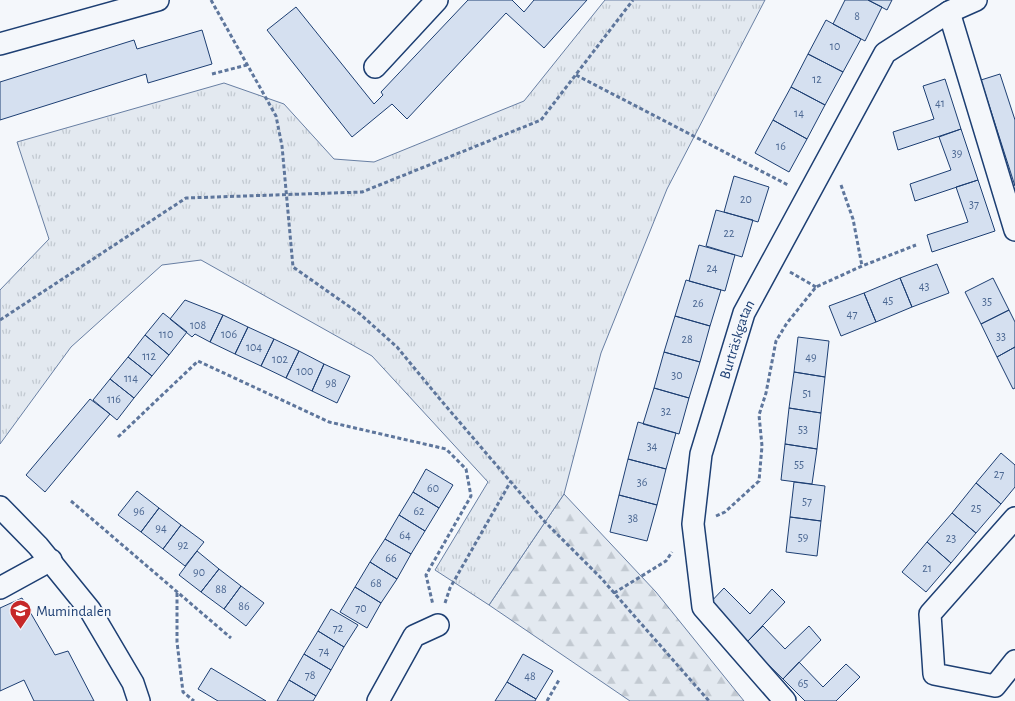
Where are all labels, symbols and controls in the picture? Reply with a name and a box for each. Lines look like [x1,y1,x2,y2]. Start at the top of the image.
house number: 8 [854,10,860,22]
house number: 10 [830,40,840,52]
house number: 12 [812,73,822,85]
house number: 41 [935,97,945,109]
house number: 14 [794,107,804,119]
house number: 16 [776,140,786,152]
house number: 39 [952,147,963,159]
house number: 20 [740,193,752,205]
house number: 37 [969,198,979,210]
house number: 22 [724,227,735,239]
house number: 24 [706,262,718,274]
house number: 43 [919,280,929,292]
house number: 45 [883,294,893,306]
house number: 35 [982,295,992,307]
house number: 26 [692,297,704,309]
street label: Burträskgatan [717,297,758,381]
house number: 47 [847,308,857,320]
house number: 108 [190,319,206,331]
house number: 110 [159,328,173,340]
house number: 106 [221,328,237,340]
house number: 33 [996,330,1006,342]
house number: 28 [681,333,693,345]
house number: 104 [246,341,262,353]
house number: 112 [142,350,156,362]
house number: 49 [805,351,817,363]
house number: 102 [272,353,288,365]
house number: 100 [297,365,313,377]
house number: 30 [671,369,683,381]
house number: 114 [124,372,138,384]
house number: 98 [325,377,337,389]
house number: 51 [802,387,812,399]
house number: 116 [107,393,121,405]
house number: 32 [661,405,672,417]
house number: 53 [798,423,808,435]
house number: 34 [647,440,658,452]
house number: 55 [794,458,804,470]
house number: 27 [994,468,1004,480]
house number: 36 [637,476,648,488]
house number: 60 [427,482,439,494]
house number: 57 [802,495,812,507]
house number: 25 [971,502,981,514]
house number: 96 [133,505,145,517]
house number: 62 [413,505,425,517]
house number: 38 [628,512,639,524]
house number: 94 [155,522,167,534]
house number: 64 [399,529,411,541]
house number: 59 [798,531,809,543]
house number: 23 [946,532,956,544]
house number: 92 [177,539,189,551]
house number: 66 [385,552,397,564]
house number: 21 [922,562,932,574]
house number: 90 [193,566,205,578]
house number: 68 [370,577,382,589]
house number: 88 [215,583,227,595]
school or university icon: Mumindalen [8,599,32,630]
house number: 86 [238,600,250,612]
house number: 70 [355,602,367,614]
place label: Mumindalen [36,604,111,619]
house number: 72 [333,622,344,634]
house number: 74 [319,645,330,657]
house number: 78 [305,669,316,681]
house number: 48 [524,670,536,682]
house number: 65 [798,677,808,689]

